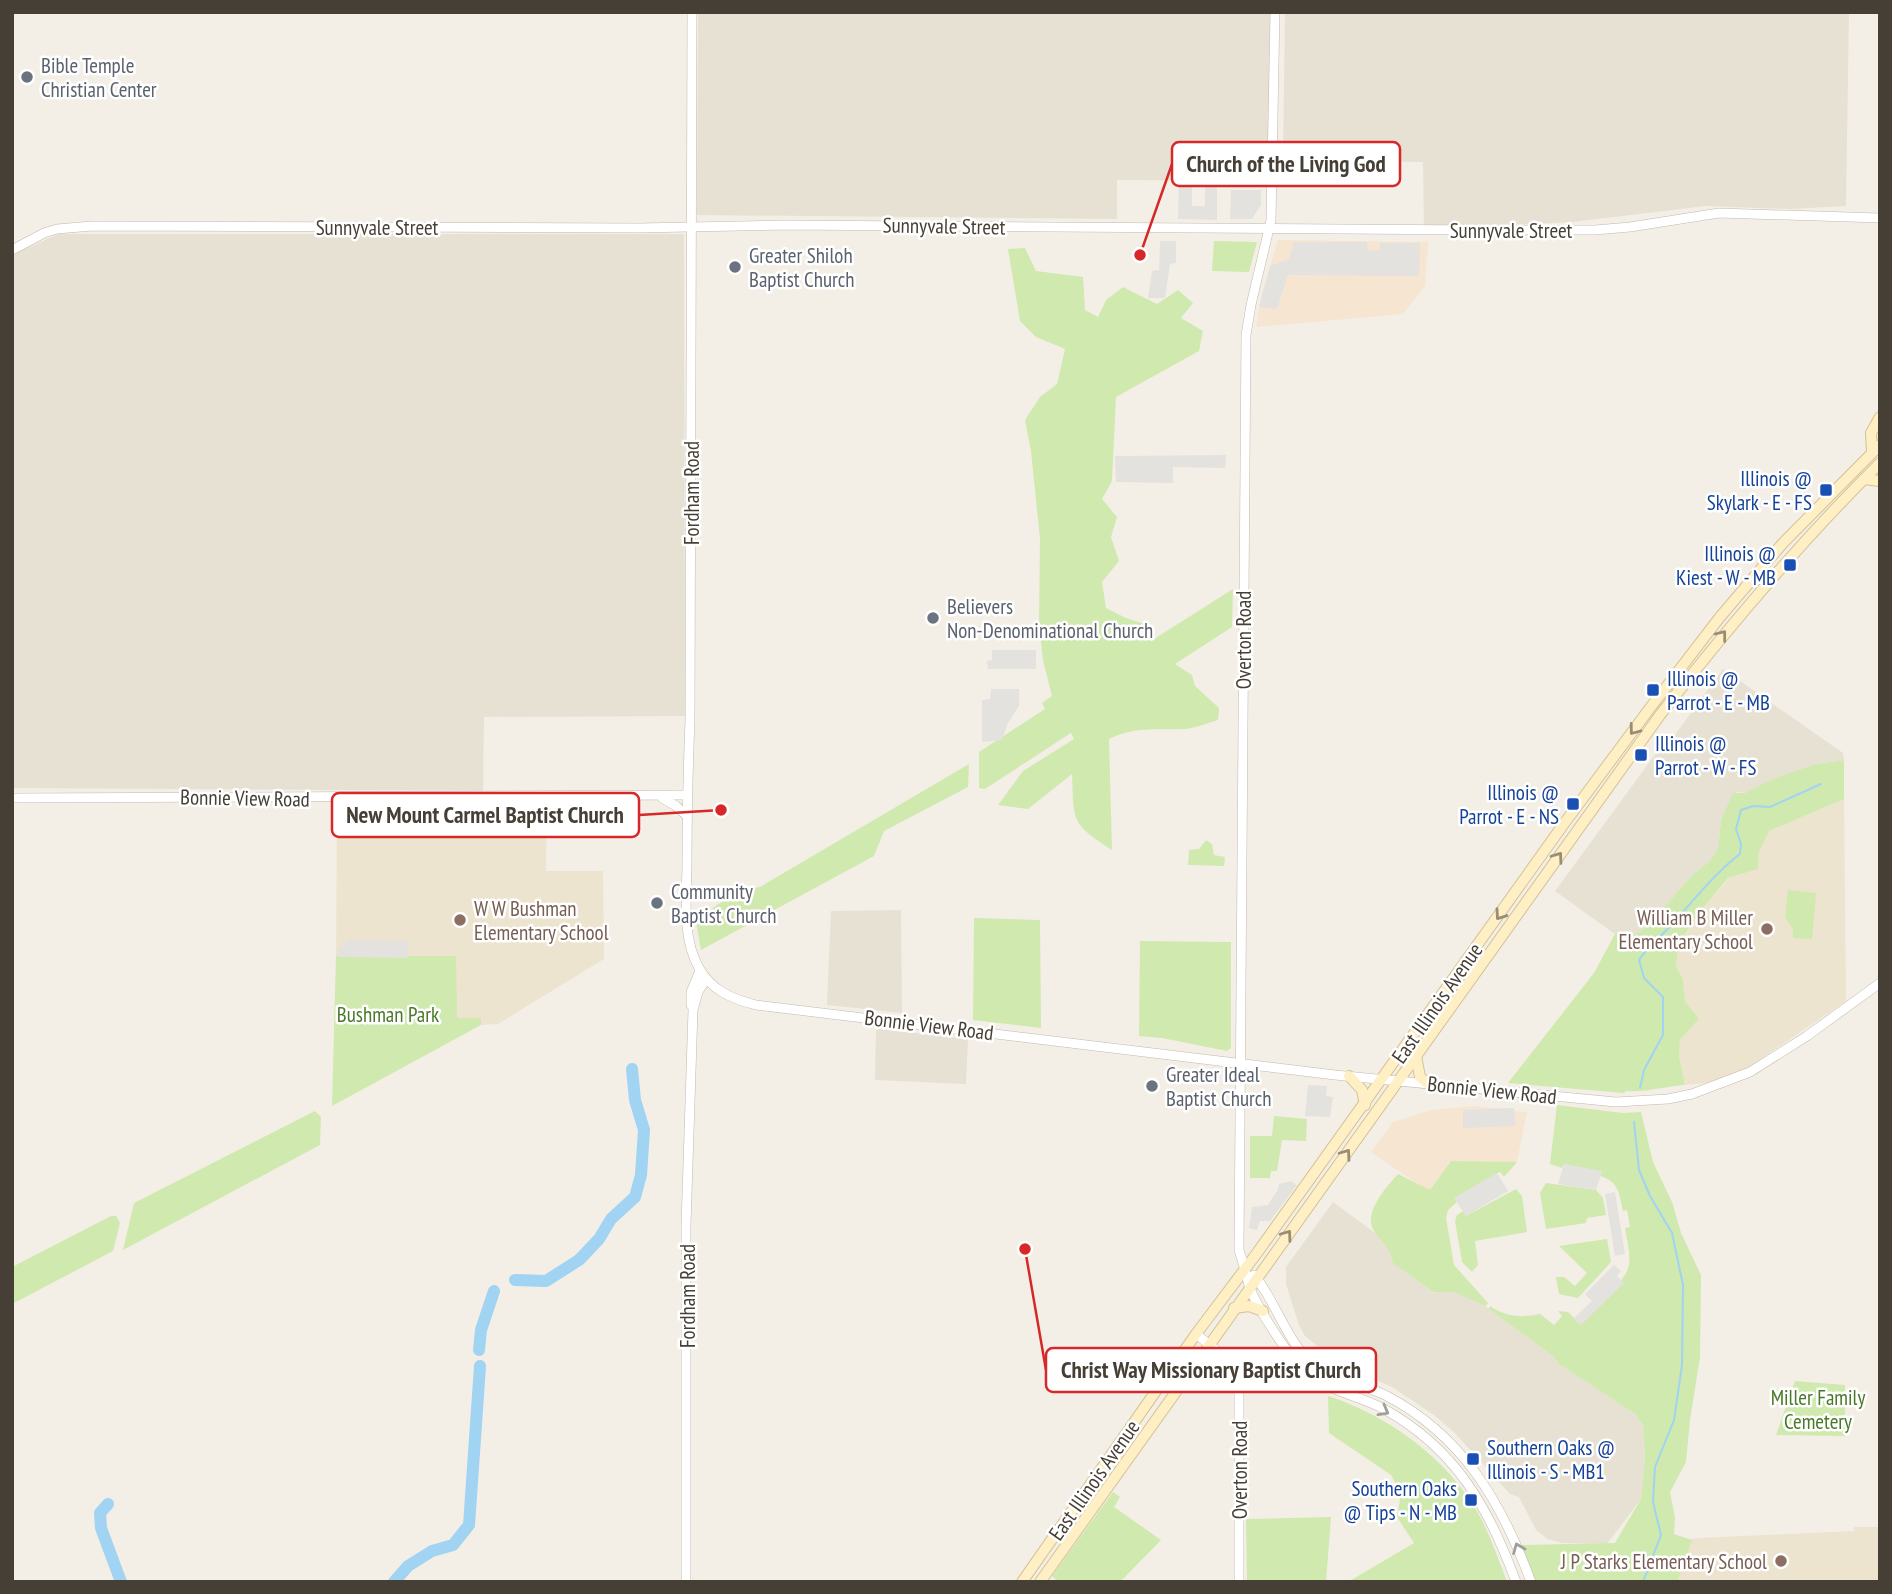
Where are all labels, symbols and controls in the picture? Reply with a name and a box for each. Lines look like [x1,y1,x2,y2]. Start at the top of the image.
place label: Bible Temple Christian Center [41,52,157,103]
marker: Bible Temple Christian Center [19,69,35,85]
callout: Church of the Living God [1172,142,1400,186]
text: Church of the Living God [1186,149,1386,178]
street label: Sunnyvale Street [882,211,1006,241]
street label: Sunnyvale Street [316,214,439,241]
street label: Sunnyvale Street [1450,217,1573,244]
place label: Greater Shiloh Baptist Church [749,242,855,293]
marker: Greater Shiloh Baptist Church [727,259,743,275]
street label: Fordham Road [678,441,705,545]
place label: Illinois @ Skylark - E - FS [1707,465,1812,516]
marker: Illinois @ Skylark - E - FS [1818,482,1834,498]
place label: Illinois @ Kiest - W - MB [1676,540,1776,591]
marker: Illinois @ Kiest - W - MB [1782,557,1798,573]
street label: Overton Road [1230,591,1257,689]
place label: Believers Non-Denominational Church [947,593,1153,644]
marker: Believers Non-Denominational Church [925,610,941,626]
one-way arrow [1714,630,1727,642]
place label: Illinois @ Parrot - E - MB [1667,665,1770,716]
marker: Illinois @ Parrot - E - MB [1645,682,1661,698]
one-way arrow [1629,723,1642,735]
place label: Illinois @ Parrot - W - FS [1655,730,1757,781]
marker: Illinois @ Parrot - W - FS [1633,747,1649,763]
place label: Illinois @ Parrot - E - NS [1459,779,1559,830]
street label: Bonnie View Road [180,783,310,813]
callout: New Mount Carmel Baptist Church [332,793,639,837]
marker: Illinois @ Parrot - E - NS [1565,796,1581,812]
text: New Mount Carmel Baptist Church [346,800,624,829]
one-way arrow [1550,852,1562,865]
place label: Community Baptist Church [671,878,777,929]
place label: W W Bushman Elementary School [474,895,609,946]
marker: Community Baptist Church [649,895,665,911]
place label: William B Miller Elementary School [1618,904,1753,955]
one-way arrow [1496,907,1508,920]
marker: W W Bushman Elementary School [452,912,468,928]
marker: William B Miller Elementary School [1759,921,1775,937]
street label: East Illinois Avenue [1386,938,1488,1068]
park label: Bushman Park [337,1001,439,1028]
street label: Bonnie View Road [863,1004,995,1046]
place label: Greater Ideal Baptist Church [1166,1061,1272,1112]
street label: Bonnie View Road [1426,1070,1558,1110]
marker: Greater Ideal Baptist Church [1144,1078,1160,1094]
one-way arrow [1338,1149,1350,1162]
one-way arrow [1279,1230,1291,1243]
street label: Fordham Road [674,1244,701,1348]
callout: Christ Way Missionary Baptist Church [1046,1348,1376,1392]
text: Christ Way Missionary Baptist Church [1061,1355,1361,1384]
park label: Miller Family Cemetery [1771,1384,1865,1435]
one-way arrow [1377,1403,1390,1416]
street label: East Illinois Avenue [1043,1415,1145,1545]
street label: Overton Road [1226,1421,1253,1519]
place label: Southern Oaks @ Illinois - S - MB1 [1487,1434,1615,1485]
marker: Southern Oaks @ Illinois - S - MB1 [1465,1451,1481,1467]
place label: Southern Oaks @ Tips - N - MB [1344,1475,1457,1526]
marker: Southern Oaks @ Tips - N - MB [1463,1492,1479,1508]
one-way arrow [1512,1542,1526,1554]
place label: J P Starks Elementary School [1560,1548,1767,1575]
marker: J P Starks Elementary School [1773,1553,1789,1569]

